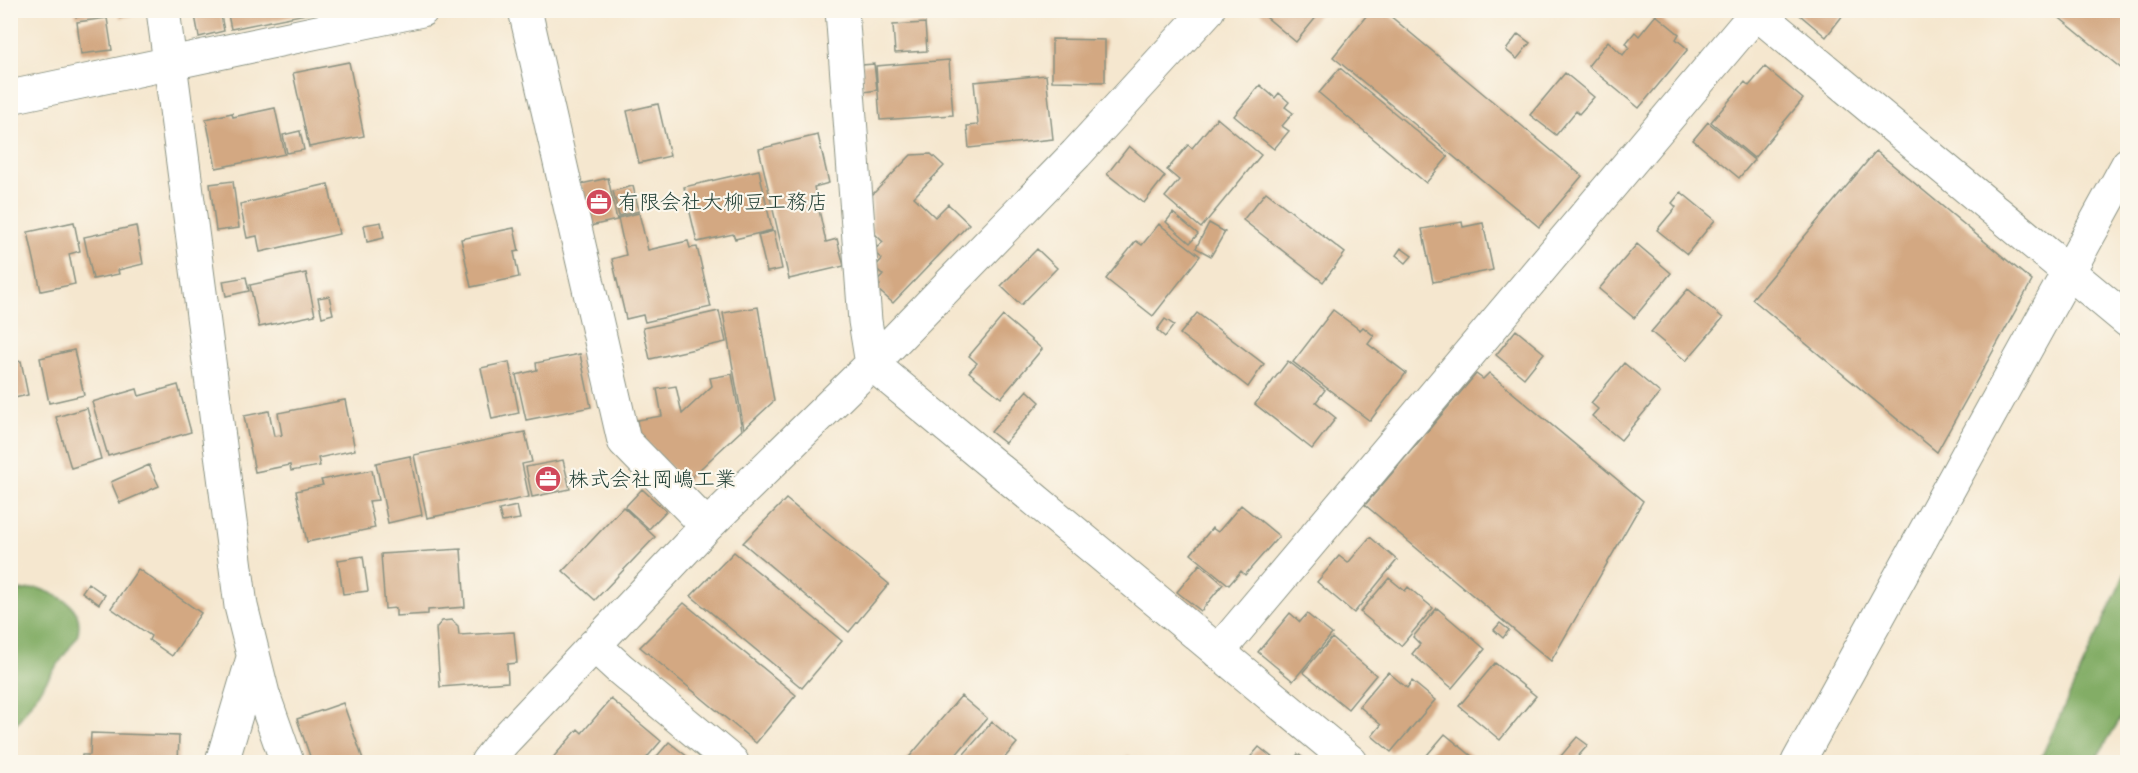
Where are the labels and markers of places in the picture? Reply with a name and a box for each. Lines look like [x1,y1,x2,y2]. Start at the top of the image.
office icon: 有限会社大柳豆工務店 [584,187,614,217]
place label: 有限会社大柳豆工務店 [618,191,828,218]
office icon: 株式会社岡嶋工業 [533,464,563,494]
place label: 株式会社岡嶋工業 [568,468,736,495]

